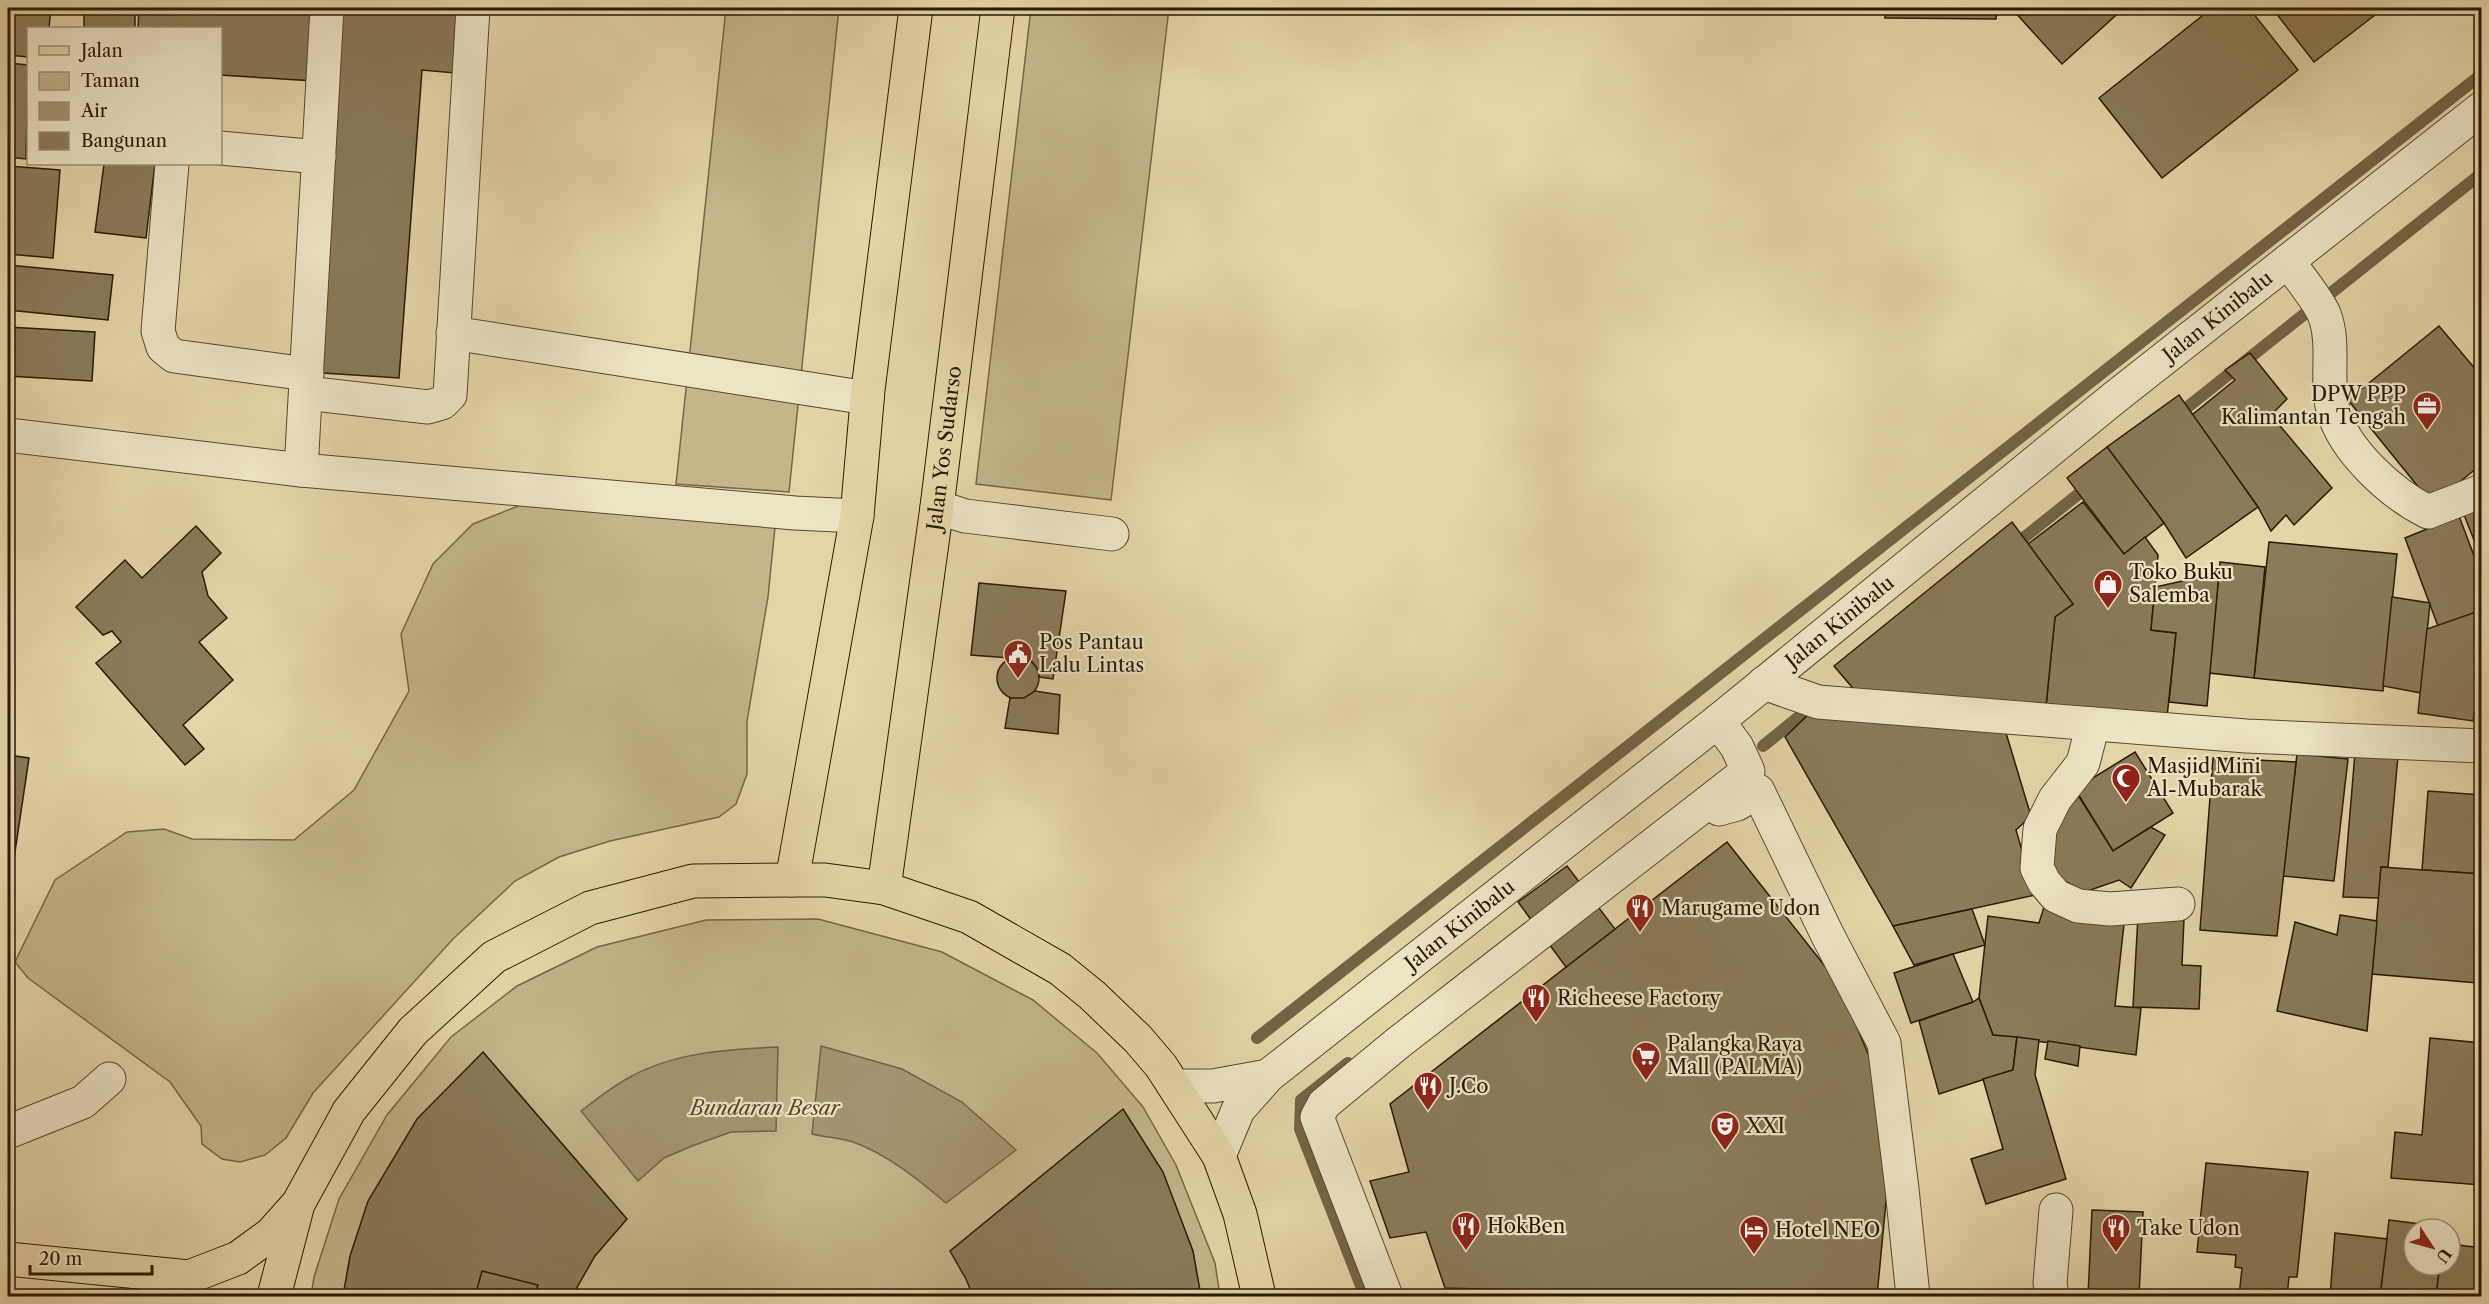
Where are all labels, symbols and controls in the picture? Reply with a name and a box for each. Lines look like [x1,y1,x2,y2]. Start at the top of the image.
legend [27,27,222,165]
text: Jalan [78,40,123,62]
text: Taman [81,70,140,92]
text: Air [80,100,108,122]
text: Bangunan [81,130,167,152]
street label: Jalan Kinibalu [2156,266,2277,369]
street label: Jalan Yos Sudarso [921,364,966,535]
place label: DPW PPP Kalimantan Tengah [2221,382,2406,429]
office icon: DPW PPP Kalimantan Tengah [2411,390,2443,432]
place label: Toko Buku Salemba [2129,560,2233,607]
shop icon: Toko Buku Salemba [2092,568,2124,610]
street label: Jalan Kinibalu [1778,570,1899,675]
place label: Pos Pantau Lalu Lintas [1039,630,1144,677]
public building icon: Pos Pantau Lalu Lintas [1002,638,1034,680]
place label: Masjid Mini Al-Mubarak [2146,754,2263,801]
mosque icon: Masjid Mini Al-Mubarak [2110,762,2142,804]
street label: Jalan Kinibalu [1398,874,1519,977]
restaurant icon: Marugame Udon [1624,892,1656,934]
place label: Marugame Udon [1661,896,1821,920]
restaurant icon: Richeese Factory [1520,982,1552,1024]
place label: Richeese Factory [1557,986,1721,1010]
place label: Palangka Raya Mall (PALMA) [1667,1032,1803,1079]
supermarket icon: Palangka Raya Mall (PALMA) [1630,1040,1662,1082]
restaurant icon: J.Co [1412,1070,1444,1112]
place label: J.Co [1446,1074,1488,1098]
park label: Bundaran Besar [688,1096,842,1120]
theatre icon: XXI [1709,1110,1741,1152]
place label: XXI [1745,1114,1785,1138]
restaurant icon: HokBen [1450,1210,1482,1252]
restaurant icon: Take Udon [2100,1212,2132,1254]
place label: HokBen [1487,1214,1566,1238]
hotel icon: Hotel NEO [1738,1214,1770,1256]
place label: Take Udon [2137,1216,2240,1240]
north arrow [2402,1217,2462,1277]
place label: Hotel NEO [1775,1218,1880,1242]
scale bar [30,1238,152,1276]
text: U [2432,1245,2456,1267]
text: 20 m [39,1248,83,1270]

